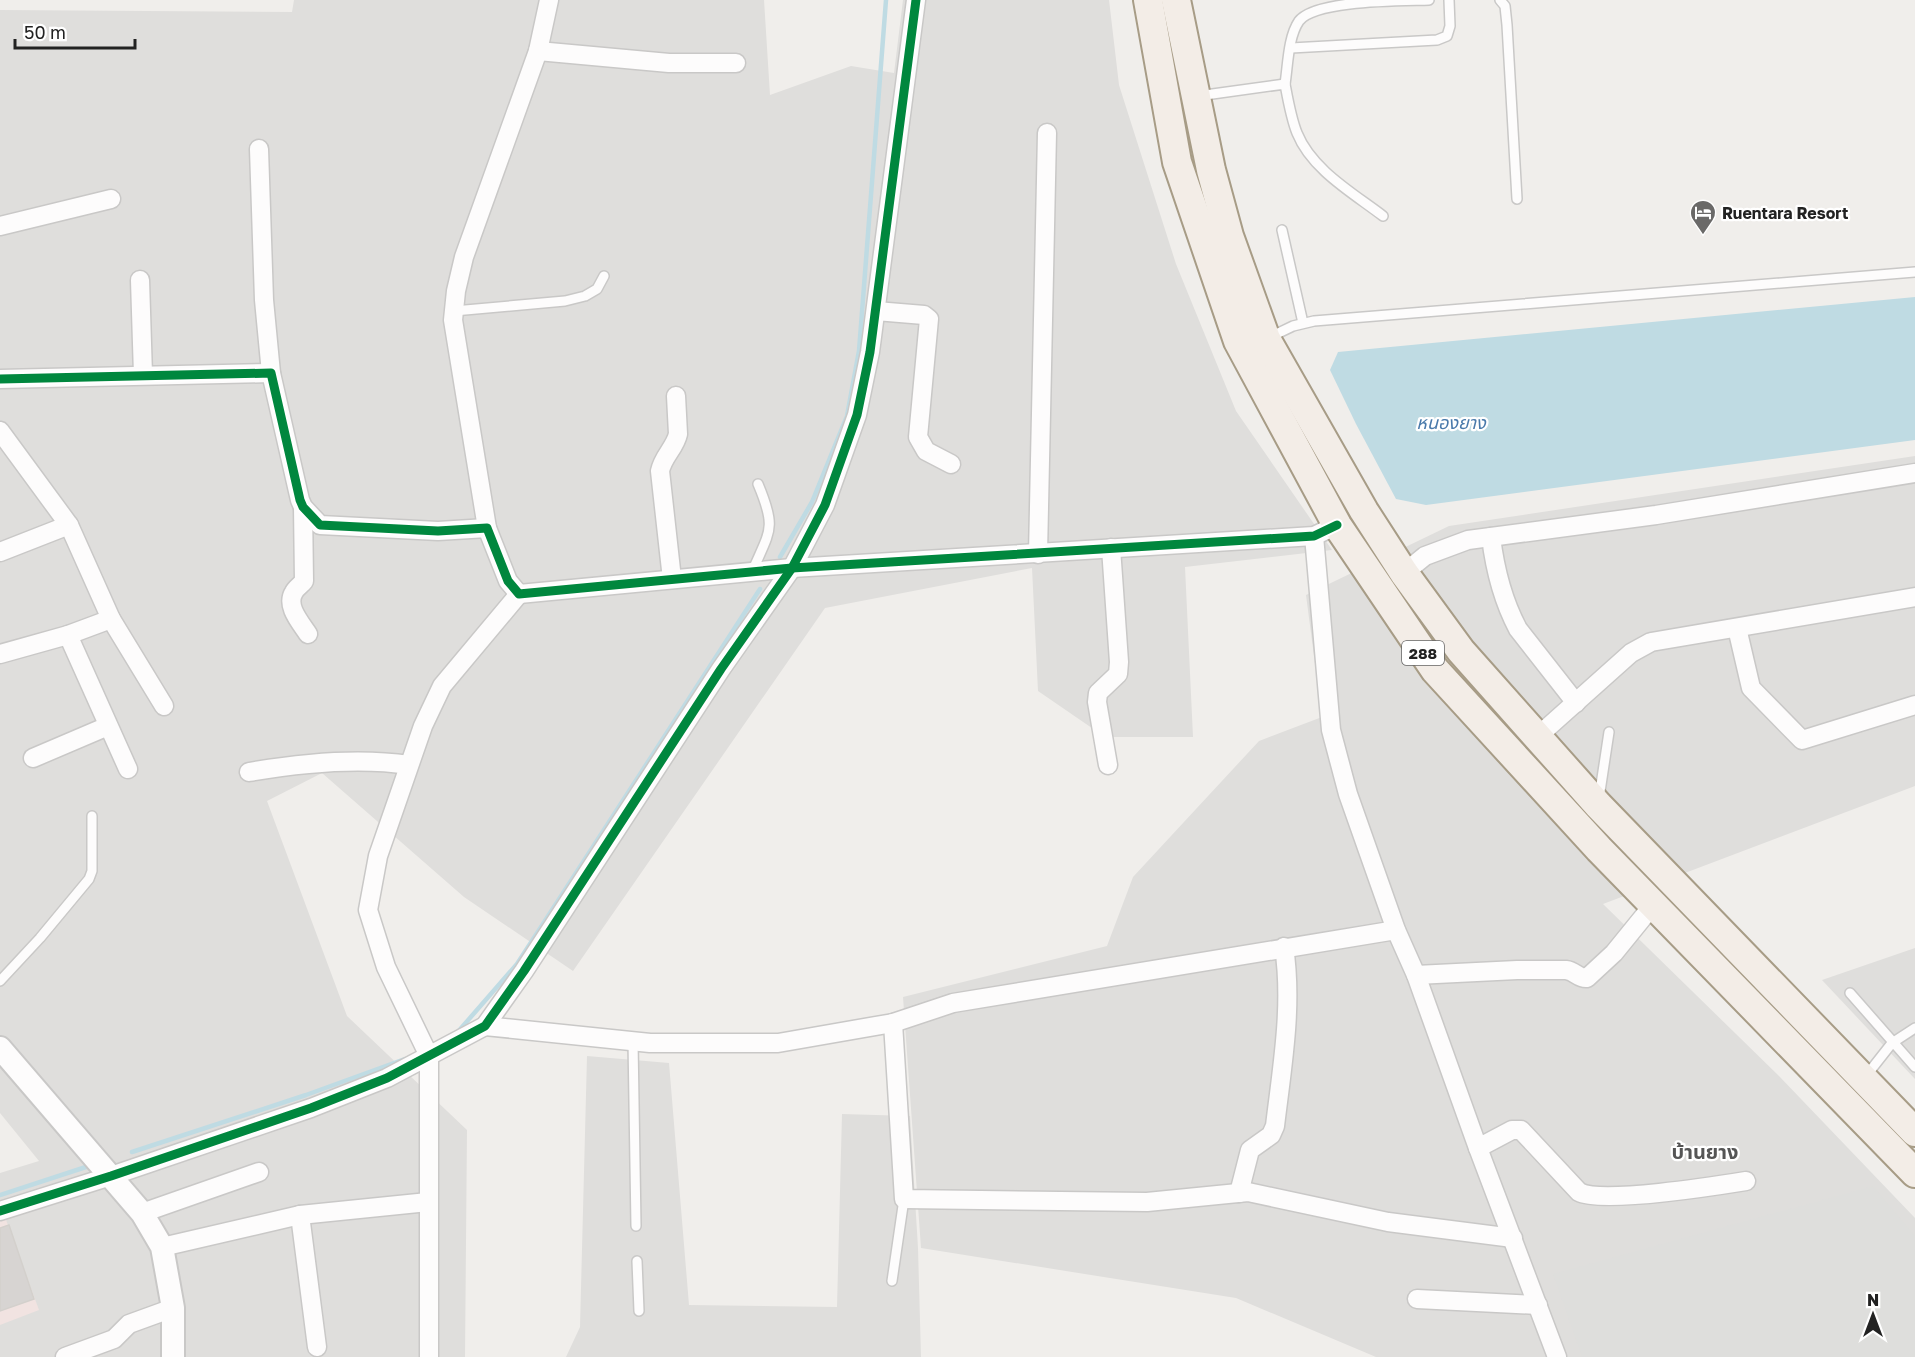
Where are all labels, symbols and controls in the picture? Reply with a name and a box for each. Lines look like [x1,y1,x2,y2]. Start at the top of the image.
scale bar [15,12,135,50]
text: 50 m [24,21,66,43]
hotel icon: Ruentara Resort [1688,198,1718,236]
place label: Ruentara Resort [1722,203,1848,223]
water label: หนองยาง [1416,411,1487,433]
road number: 288 [1402,641,1444,665]
district label: บ้านยาง [1672,1139,1738,1163]
north arrow [1843,1285,1903,1345]
text: N [1867,1290,1879,1310]

